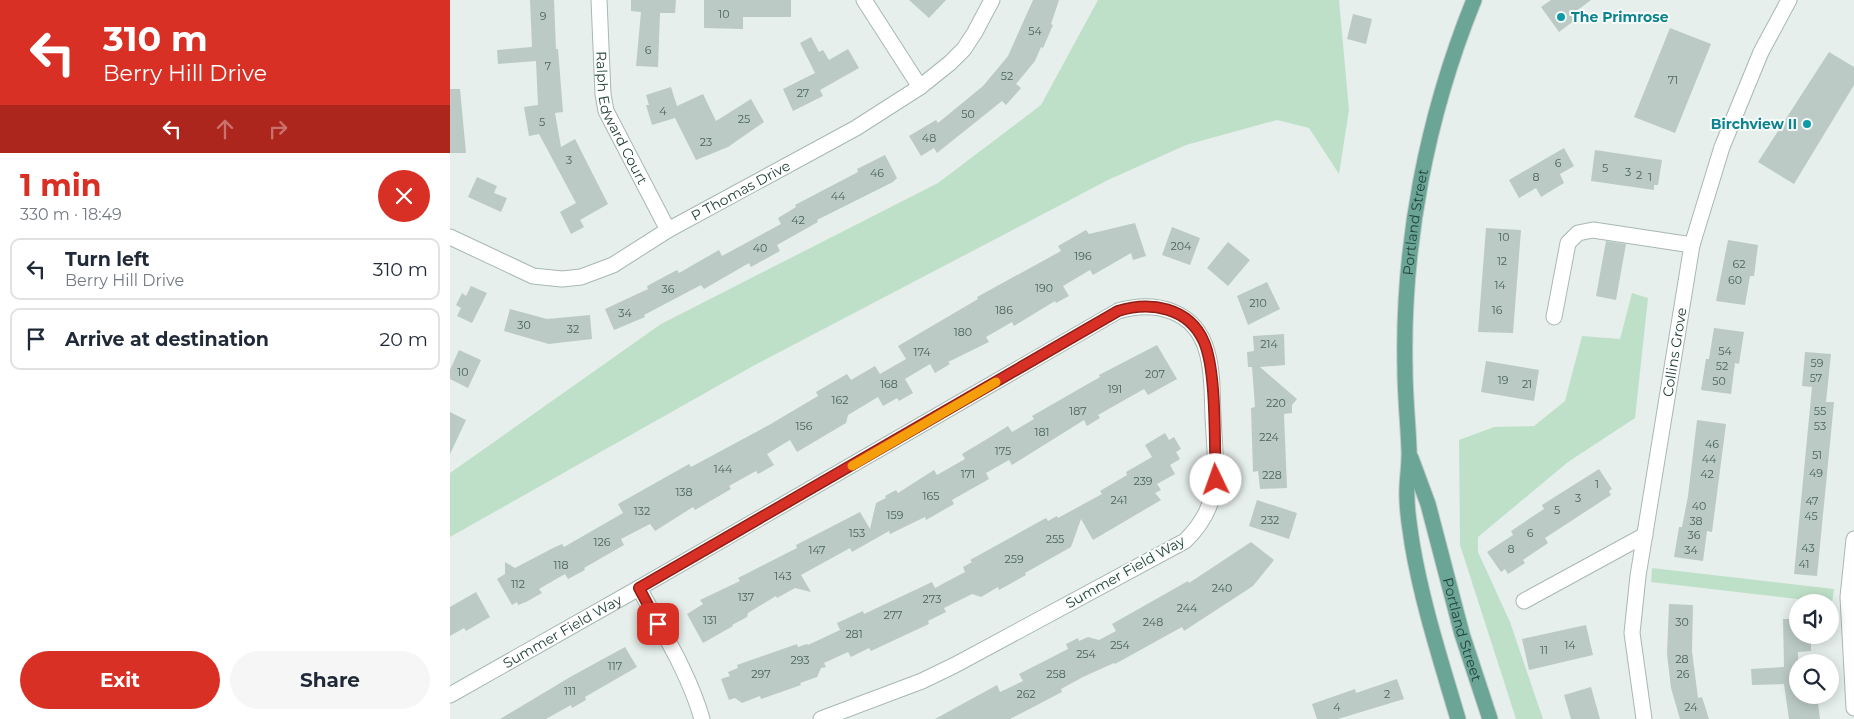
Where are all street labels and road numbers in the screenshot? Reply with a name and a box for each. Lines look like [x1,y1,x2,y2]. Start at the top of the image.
street label: Ralph Edward Court [592,51,652,188]
street label: P Thomas Drive [688,156,793,225]
street label: Portland Street [1399,167,1432,276]
street label: Collins Grove [1658,306,1691,398]
street label: Summer Field Way [1062,531,1188,612]
street label: Portland Street [1439,576,1486,684]
street label: Summer Field Way [500,590,625,672]

